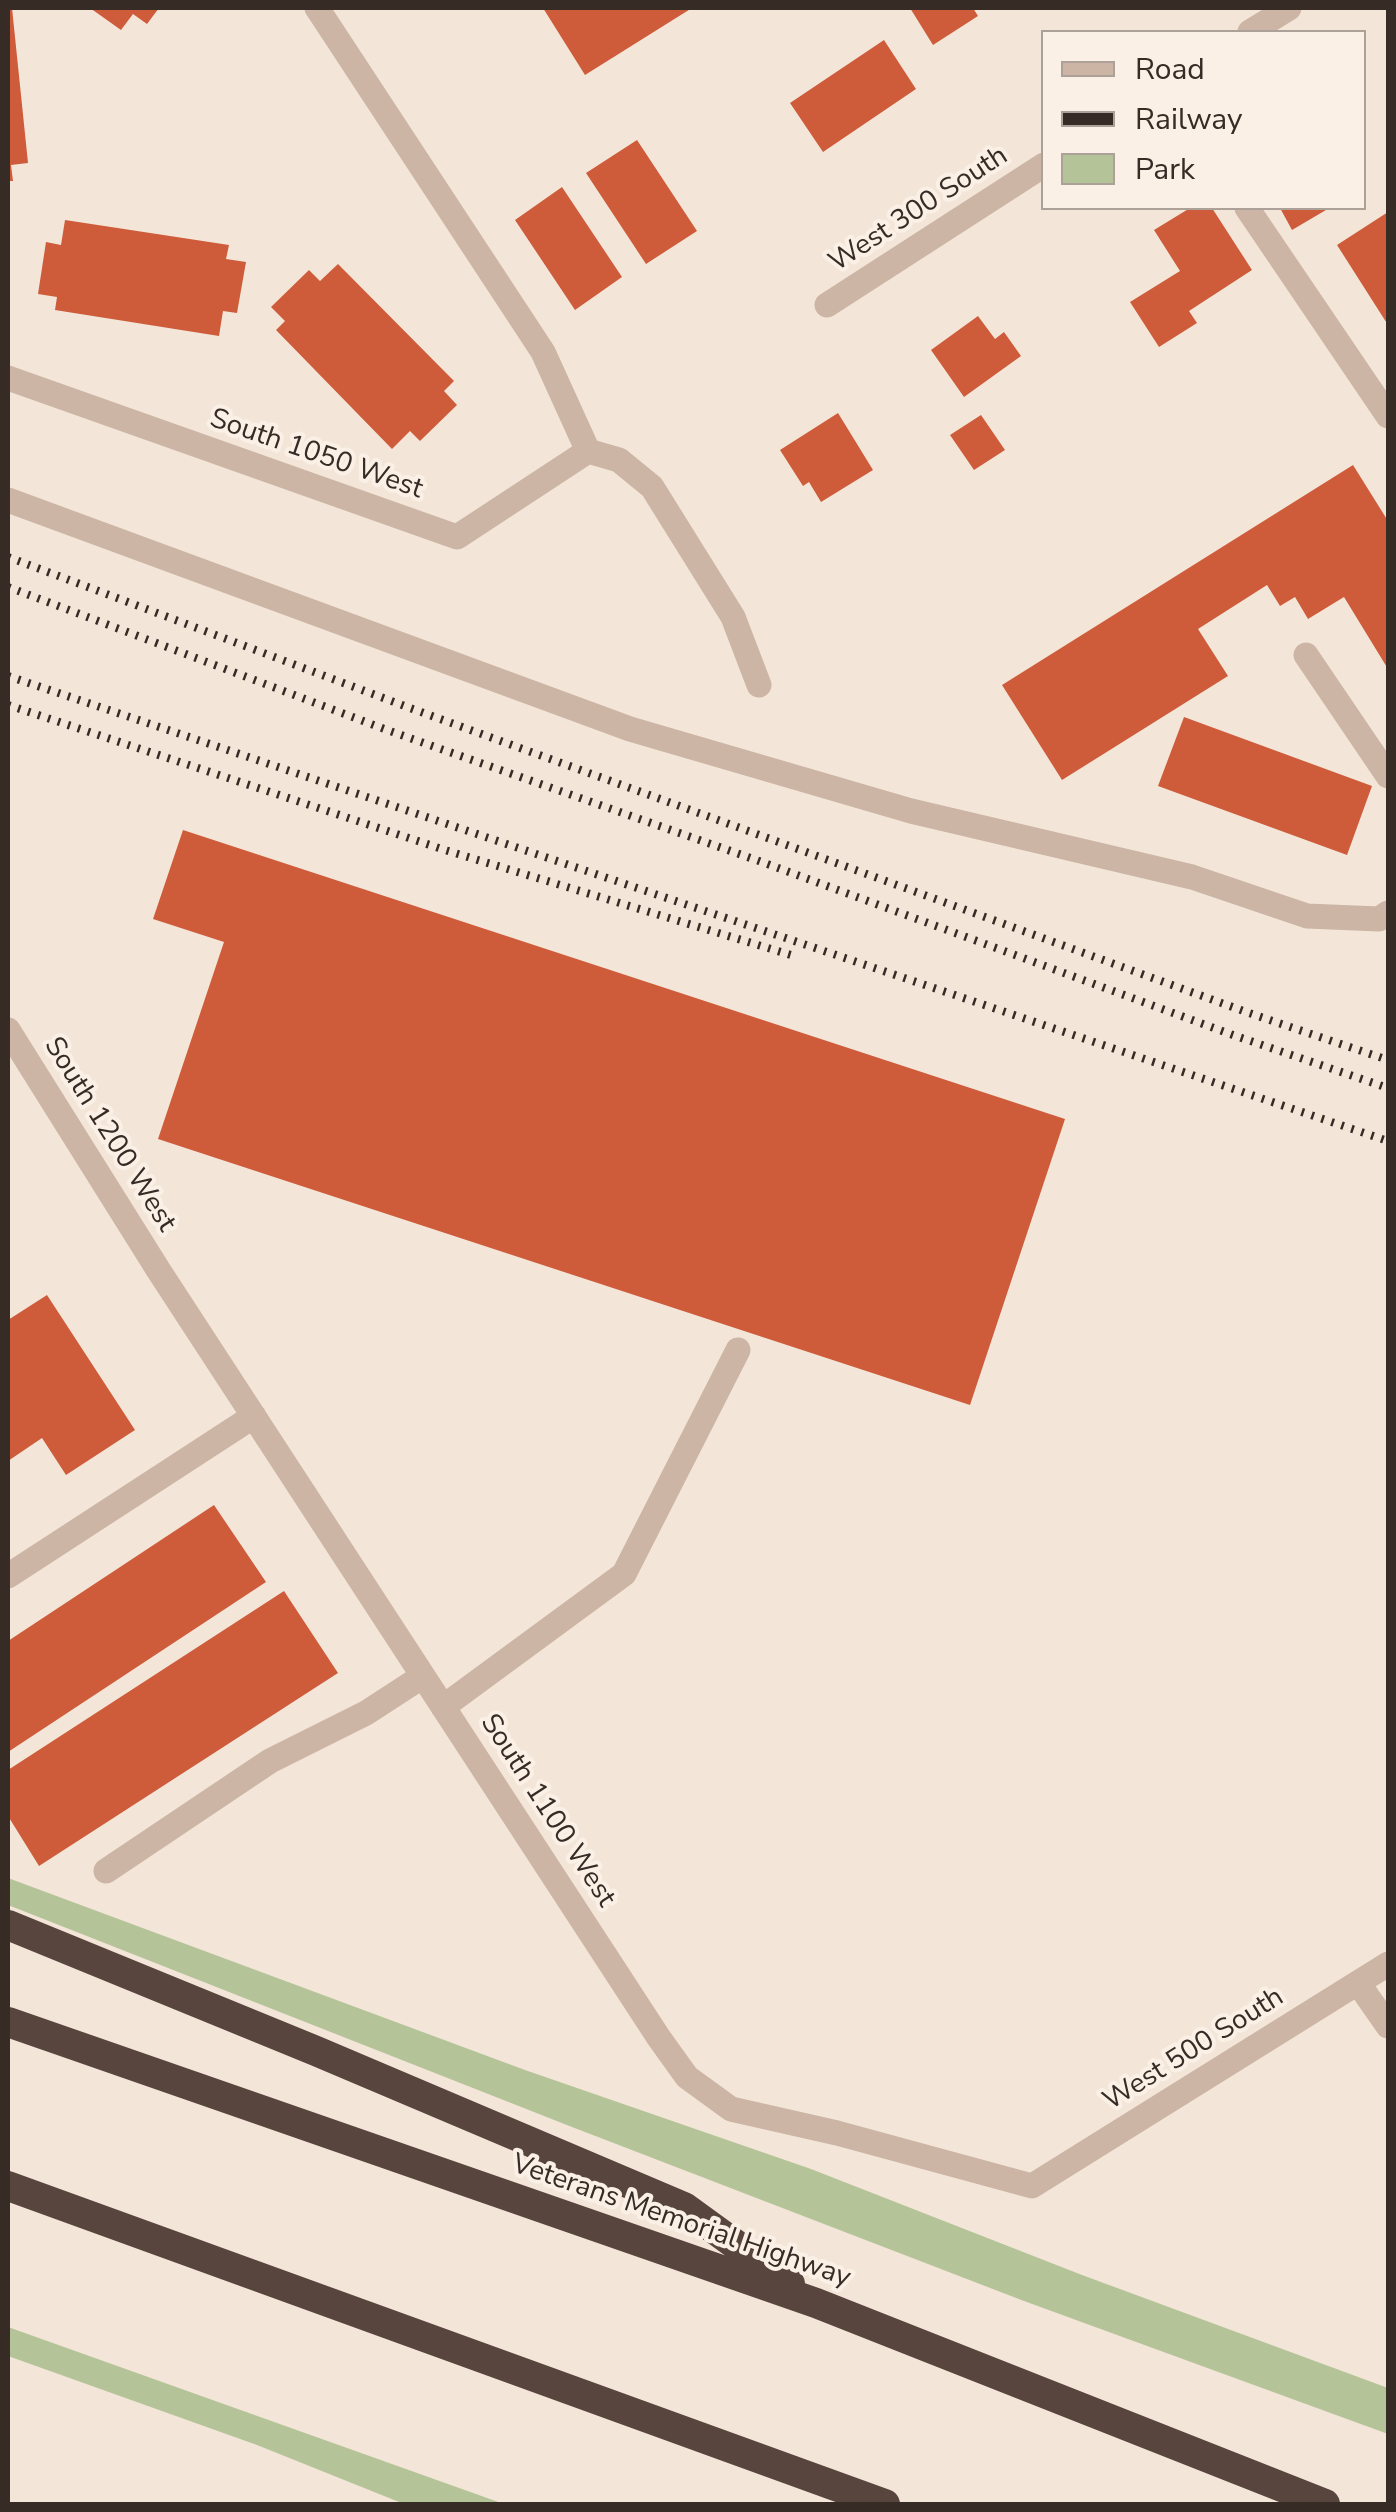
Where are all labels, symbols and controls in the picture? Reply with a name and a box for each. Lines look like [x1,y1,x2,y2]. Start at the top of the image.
legend [1041,30,1366,210]
text: Road [1135,49,1205,90]
text: Railway [1135,99,1243,140]
street label: West 300 South [823,140,1015,280]
text: Park [1135,149,1195,190]
street label: South 1050 West [205,403,427,507]
street label: South 1200 West [36,1032,182,1238]
street label: South 1100 West [472,1708,622,1914]
street label: West 500 South [1098,1981,1290,2119]
street label: Veterans Memorial Highway [507,2148,855,2296]

